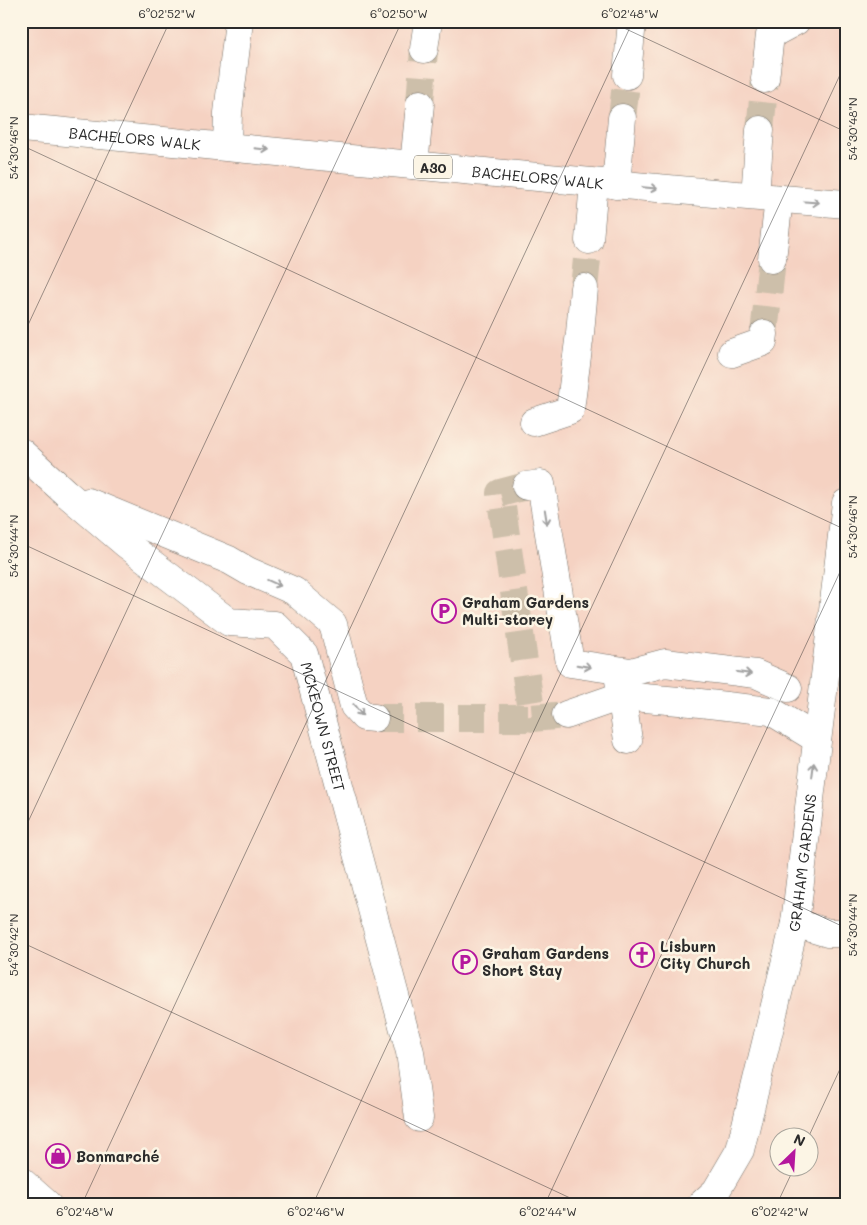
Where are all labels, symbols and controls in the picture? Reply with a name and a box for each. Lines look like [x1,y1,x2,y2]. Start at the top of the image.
text: 6°02'52"W [138,5,196,21]
text: 6°02'50"W [370,5,428,21]
text: 6°02'48"W [601,5,659,21]
text: 54°30'48"N [844,97,860,161]
text: 54°30'46"N [5,116,21,180]
street label: BACHELORS WALK [68,122,201,154]
one-way arrow [253,144,269,154]
road number: A30 [414,156,452,178]
street label: BACHELORS WALK [471,161,604,193]
one-way arrow [641,183,657,193]
one-way arrow [803,197,819,206]
text: 54°30'46"N [844,495,860,559]
one-way arrow [542,509,552,525]
text: 54°30'44"N [5,515,21,577]
one-way arrow [266,578,281,588]
place label: Graham Gardens Multi-storey [462,592,589,629]
parking icon: Graham Gardens Multi-storey [431,598,457,624]
street label: MCKEOWN STREET [296,660,350,794]
one-way arrow [576,661,592,671]
one-way arrow [736,668,752,678]
one-way arrow [353,703,364,716]
one-way arrow [808,762,818,778]
street label: GRAHAM GARDENS [783,793,821,934]
text: 54°30'44"N [844,894,860,956]
text: 54°30'42"N [5,914,21,976]
place label: Lisburn City Church [660,936,751,973]
church icon: Lisburn City Church [629,942,655,968]
place label: Graham Gardens Short Stay [482,943,609,980]
parking icon: Graham Gardens Short Stay [452,949,478,975]
north arrow [770,1128,820,1178]
text: N [791,1129,809,1151]
shop icon: Bonmarché [45,1143,71,1169]
place label: Bonmarché [76,1146,159,1166]
text: 6°02'48"W [56,1203,114,1219]
text: 6°02'46"W [287,1203,345,1219]
text: 6°02'44"W [519,1203,577,1219]
text: 6°02'42"W [751,1203,809,1219]

